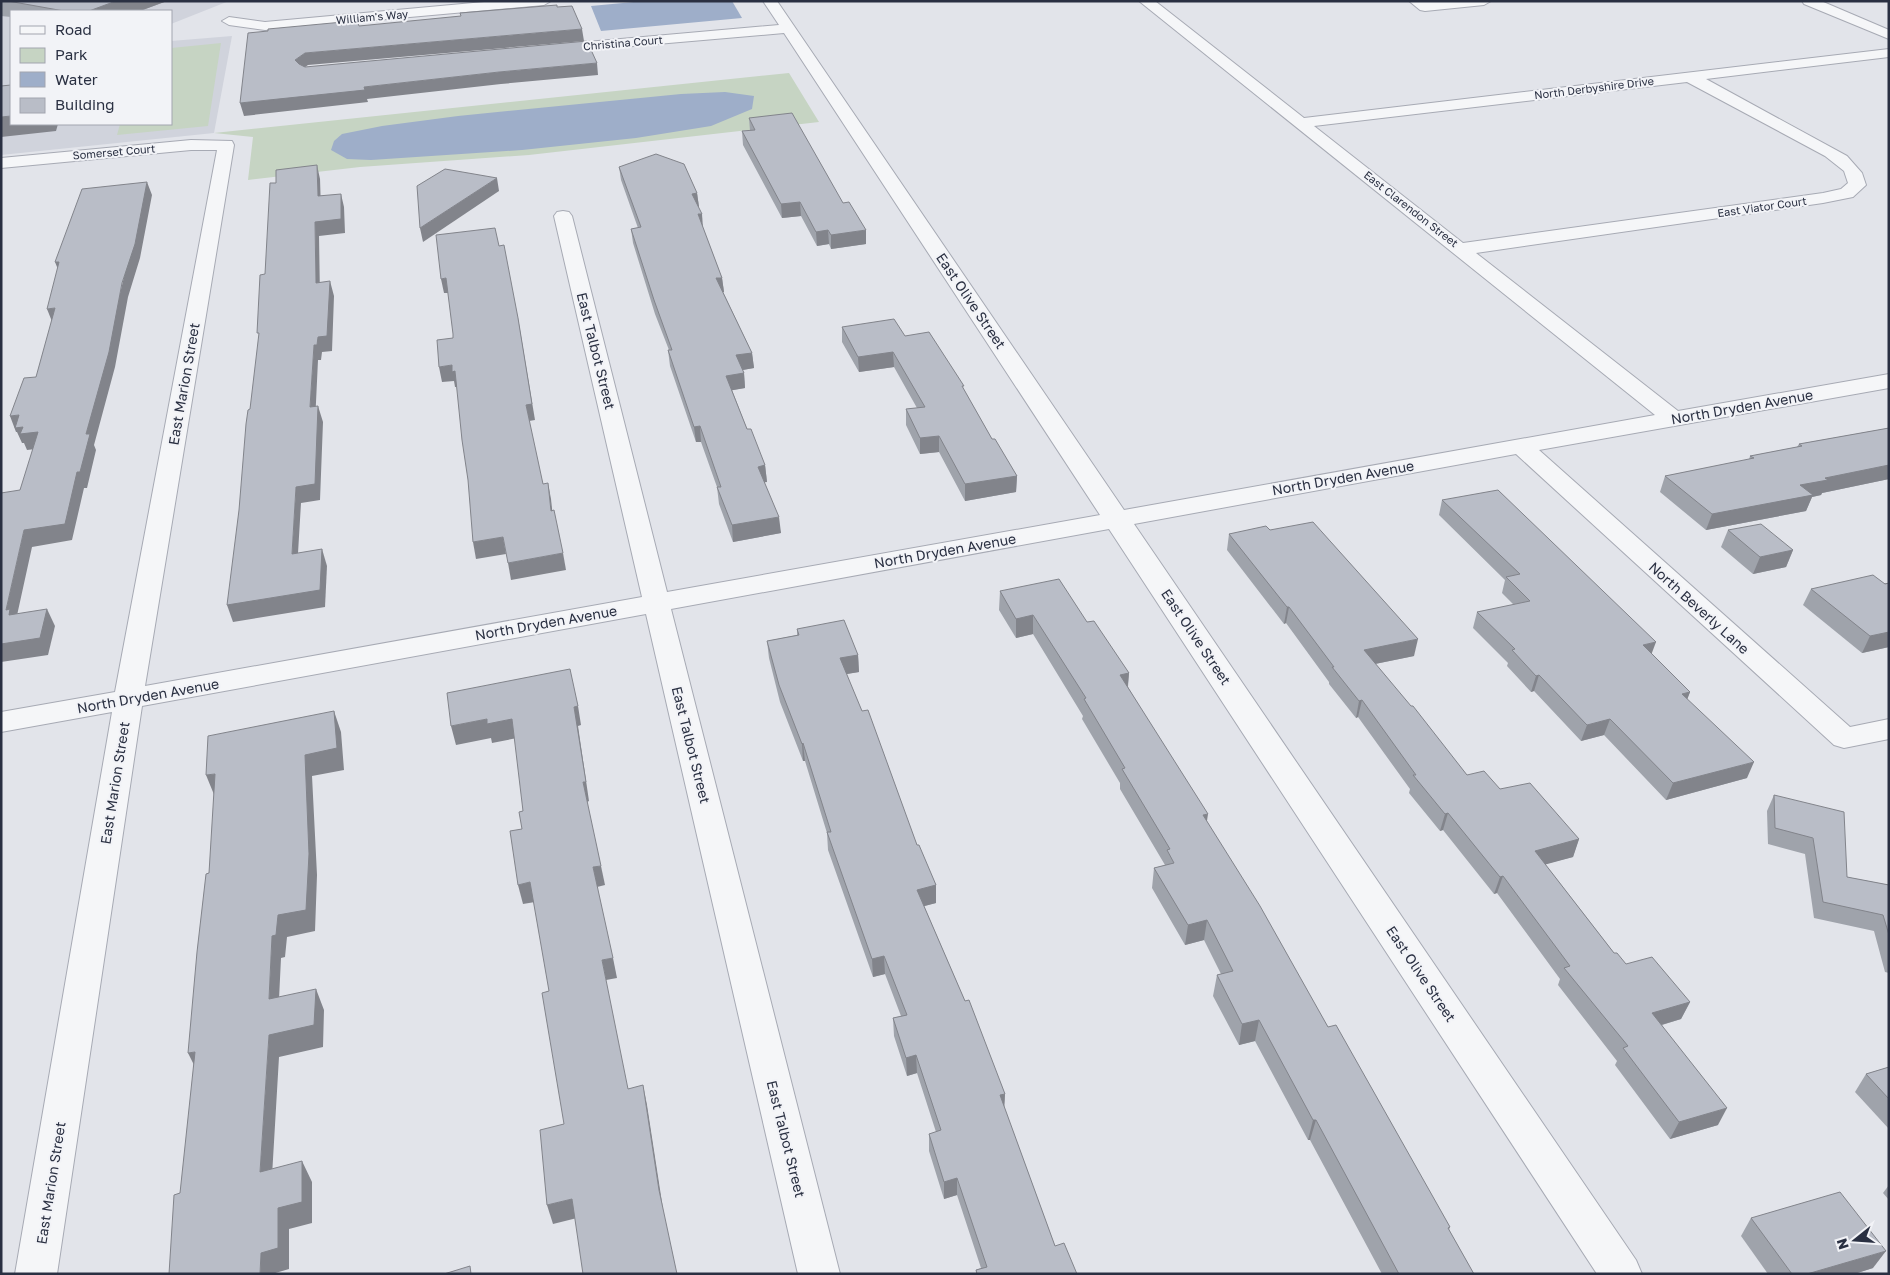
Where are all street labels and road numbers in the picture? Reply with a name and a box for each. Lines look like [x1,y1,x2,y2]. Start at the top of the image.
street label: William's Way [335,7,409,26]
street label: Christina Court [583,33,663,52]
street label: North Derbyshire Drive [1533,74,1655,101]
street label: Somerset Court [72,141,156,162]
street label: East Clarendon Street [1362,168,1461,249]
street label: East Viator Court [1717,194,1807,219]
street label: East Olive Street [933,250,1010,352]
street label: East Talbot Street [574,291,619,411]
street label: East Marion Street [164,321,203,446]
street label: North Dryden Avenue [1670,386,1814,427]
street label: North Dryden Avenue [1271,457,1415,498]
street label: North Dryden Avenue [873,530,1017,571]
street label: North Beverly Lane [1646,558,1753,657]
street label: East Olive Street [1158,586,1235,688]
street label: North Dryden Avenue [474,602,618,643]
street label: North Dryden Avenue [76,675,220,716]
street label: East Talbot Street [669,685,714,805]
street label: East Marion Street [96,720,133,845]
street label: East Olive Street [1383,923,1460,1025]
street label: East Talbot Street [764,1079,809,1199]
street label: East Marion Street [32,1120,69,1245]

